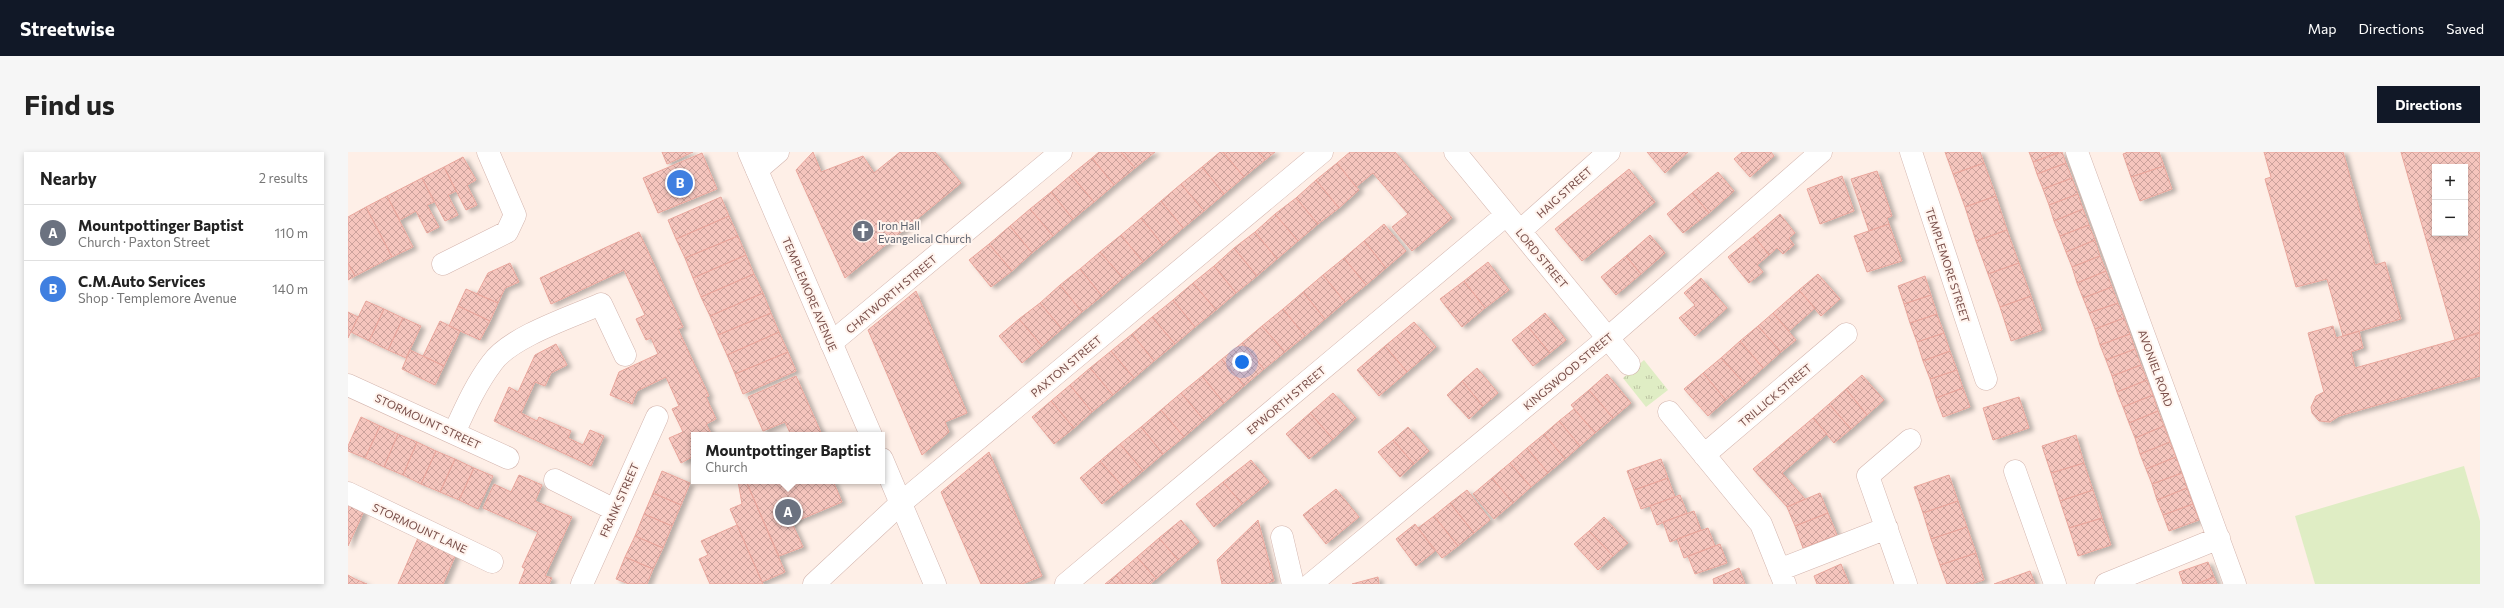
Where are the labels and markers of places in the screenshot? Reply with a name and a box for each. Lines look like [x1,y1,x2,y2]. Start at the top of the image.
pin: B [667,168,693,198]
church icon: Iron Hall Evangelical Church [850,218,876,244]
place label: Iron Hall Evangelical Church [878,219,971,245]
pin: A [775,497,801,527]

